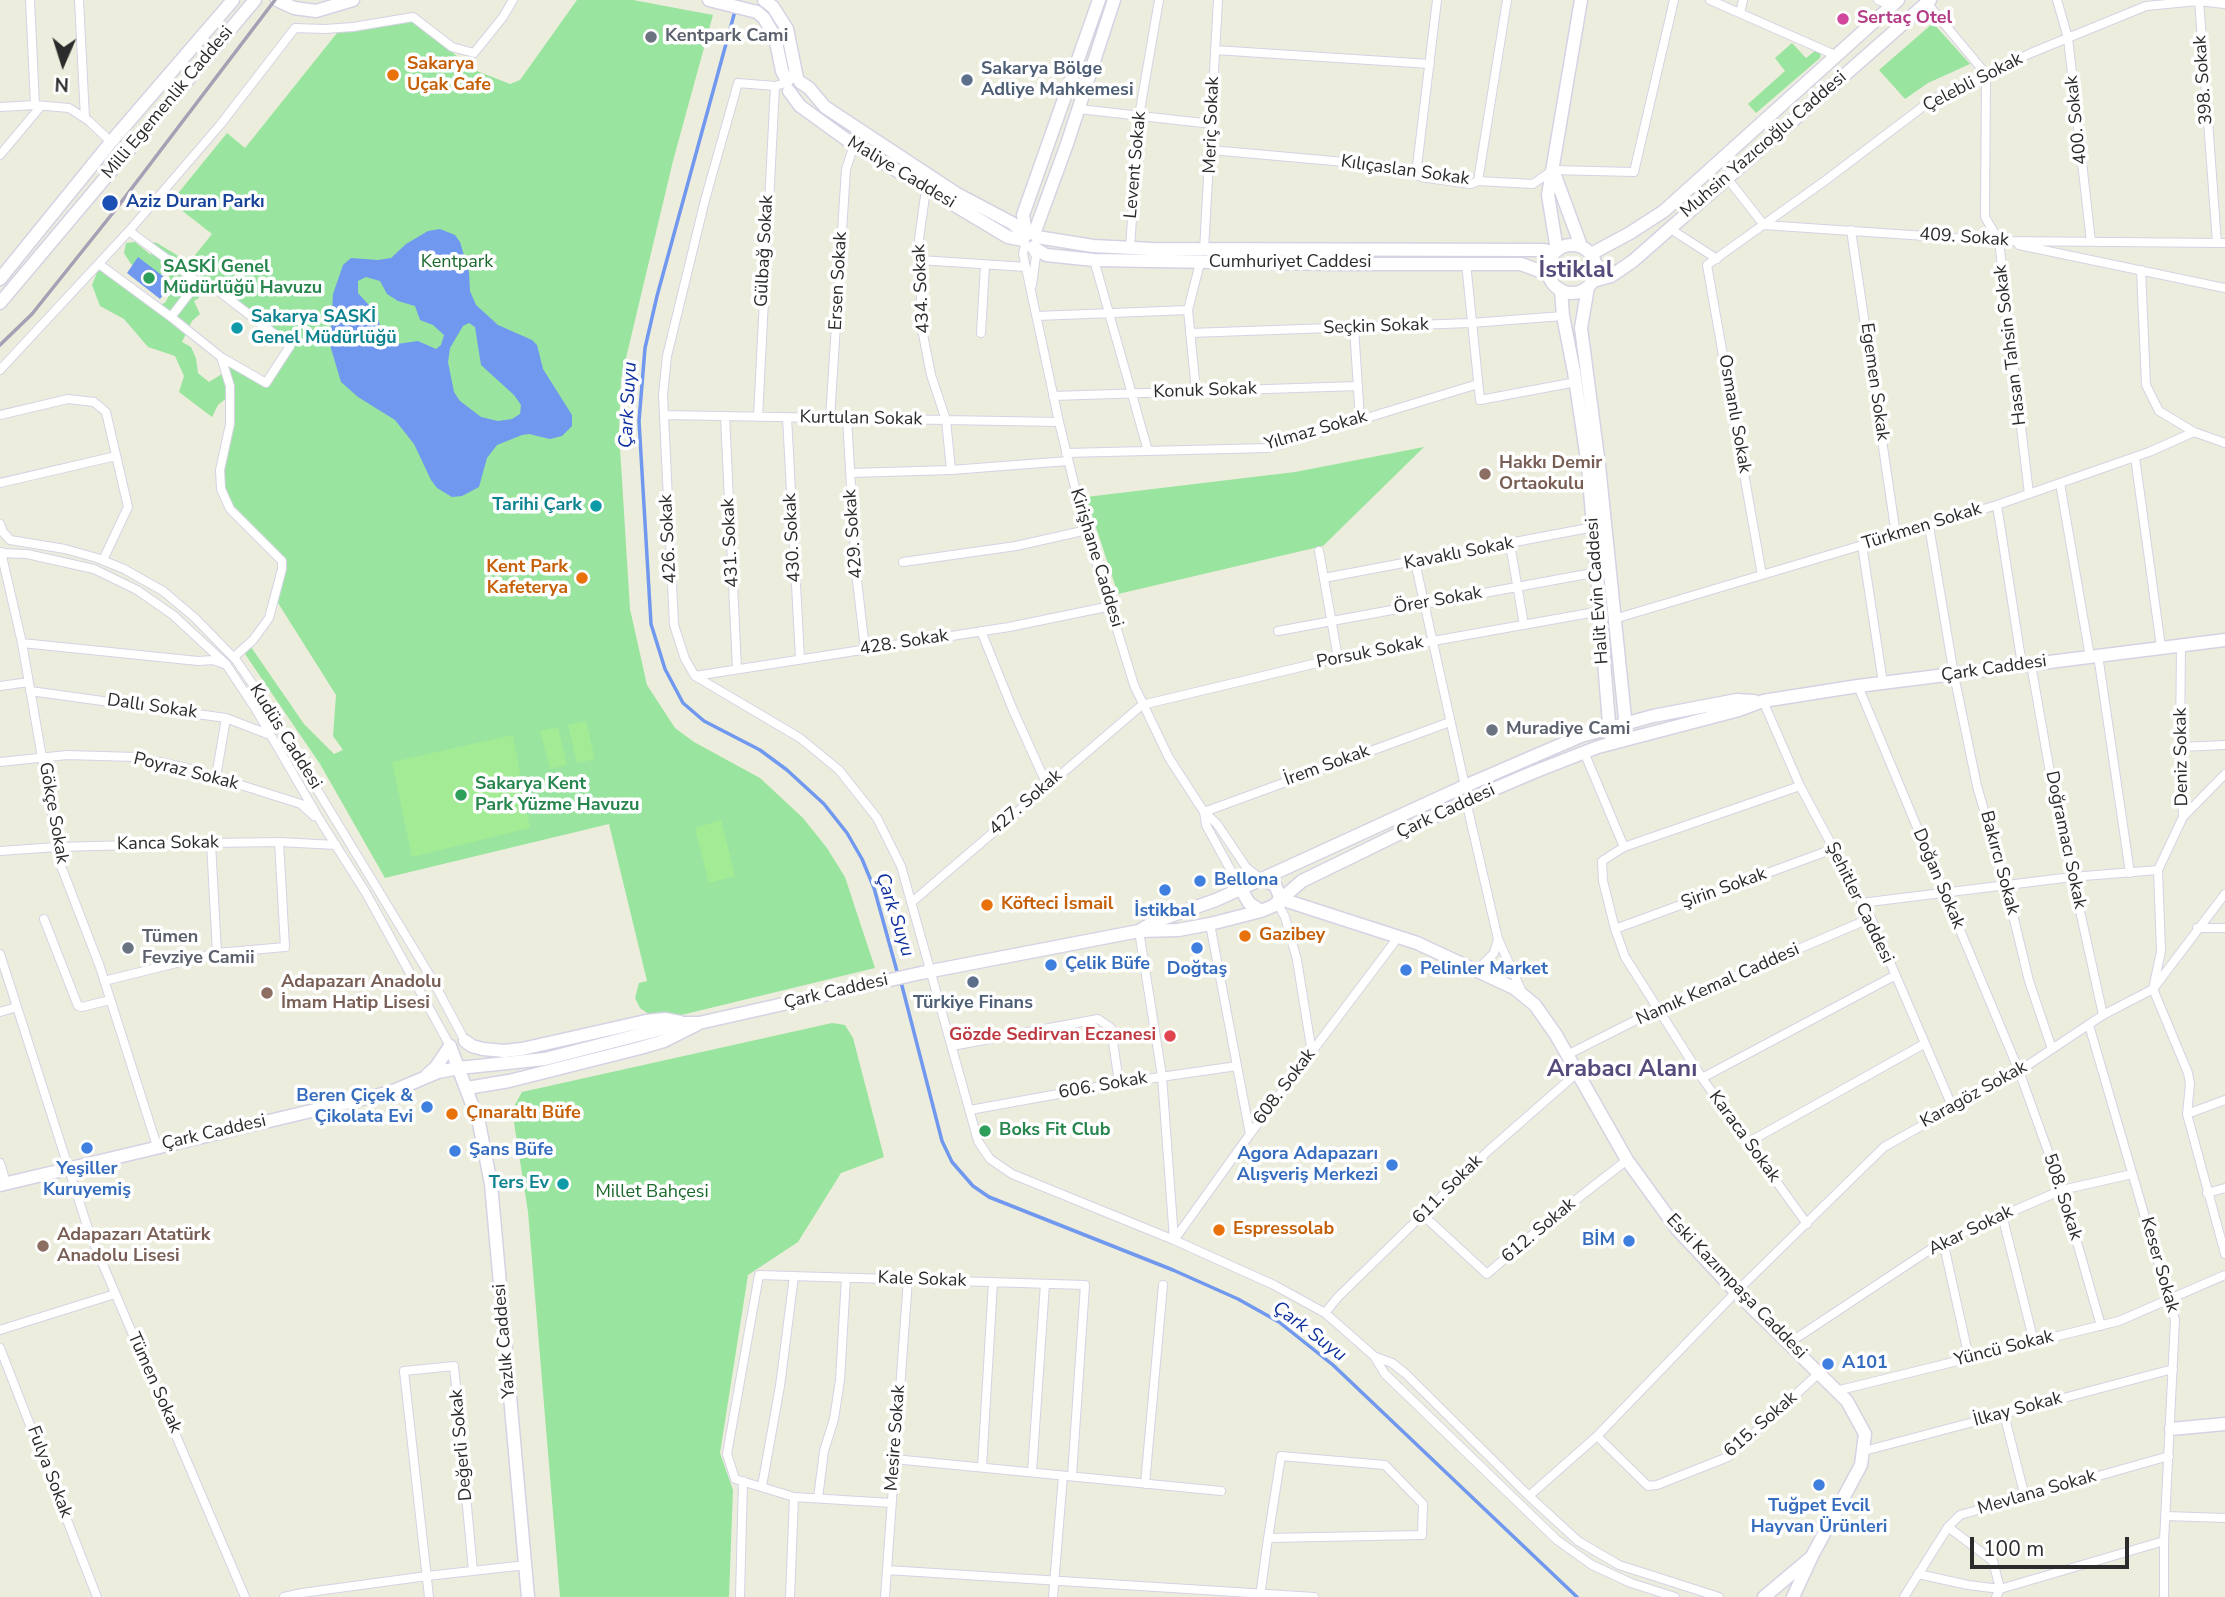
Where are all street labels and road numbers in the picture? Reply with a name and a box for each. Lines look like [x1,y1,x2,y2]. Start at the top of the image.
street label: Milli Egemenlik Caddesi [98,22,238,184]
street label: 398. Sokak [2190,35,2218,125]
street label: Çelebli Sokak [1920,49,2026,117]
street label: Muhsin Yazıcıoğlu Caddesi [1677,67,1851,223]
street label: 400. Sokak [2062,74,2092,166]
street label: Meriç Sokak [1200,76,1224,174]
street label: Levent Sokak [1121,110,1151,220]
street label: Maliye Caddesi [843,132,959,214]
street label: Kılıçaslan Sokak [1339,151,1471,191]
street label: Gülbağ Sokak [751,194,779,308]
street label: 409. Sokak [1919,224,2009,252]
street label: Ersen Sokak [826,231,852,331]
street label: 434. Sokak [909,244,935,334]
street label: Cumhuriyet Caddesi [1209,252,1371,274]
street label: Hasan Tahsin Sokak [1990,263,2032,427]
street label: Seçkin Sokak [1323,314,1429,340]
street label: Egemen Sokak [1855,322,1893,442]
street label: Osmanlı Sokak [1713,353,1755,475]
street label: Konuk Sokak [1153,378,1257,404]
street label: Yılmaz Sokak [1262,406,1370,456]
street label: Kurtulan Sokak [799,407,923,431]
street label: Kirişhane Caddesi [1065,486,1127,630]
street label: 429. Sokak [840,489,868,579]
street label: 430. Sokak [780,493,806,583]
street label: 426. Sokak [656,494,682,584]
street label: 431. Sokak [718,498,744,588]
street label: Türkmen Sokak [1860,499,1984,555]
street label: Halit Evin Caddesi [1582,517,1614,665]
street label: Kavaklı Sokak [1402,533,1516,575]
street label: Örer Sokak [1392,583,1484,619]
street label: 428. Sokak [858,625,950,661]
street label: Porsuk Sokak [1315,632,1425,674]
street label: Çark Caddesi [1940,651,2048,687]
street label: Kudüs Caddesi [244,680,326,794]
street label: Dallı Sokak [105,690,199,724]
street label: Deniz Sokak [2170,707,2194,807]
street label: İrem Sokak [1281,741,1373,791]
street label: Poyraz Sokak [131,749,241,795]
street label: Gökçe Sokak [33,761,73,865]
street label: 427. Sokak [985,765,1067,841]
street label: Doğramacı Sokak [2040,769,2090,911]
street label: Çark Caddesi [1393,780,1499,844]
street label: Bakırcı Sokak [1975,809,2023,917]
street label: Doğan Sokak [1907,826,1969,932]
street label: Kanca Sokak [117,832,219,856]
street label: Şehitler Caddesi [1820,839,1898,967]
street label: Şirin Sokak [1678,864,1770,914]
street label: Namık Kemal Caddesi [1633,939,1803,1031]
street label: Çark Caddesi [782,970,890,1014]
street label: 608. Sokak [1249,1045,1321,1129]
street label: Karagöz Sokak [1917,1057,2031,1133]
street label: 606. Sokak [1057,1068,1149,1104]
street label: Karaca Sokak [1704,1087,1784,1187]
street label: Çark Caddesi [160,1111,268,1155]
street label: 611. Sokak [1409,1151,1487,1229]
street label: 508. Sokak [2038,1151,2086,1243]
street label: 612. Sokak [1498,1194,1580,1268]
street label: Akar Sokak [1925,1201,2017,1261]
street label: Eski Kazımpaşa Caddesi [1661,1210,1811,1364]
street label: Keser Sokak [2135,1215,2183,1315]
street label: Kale Sokak [877,1268,967,1292]
street label: Yazlık Caddesi [489,1283,521,1399]
street label: Yüncü Sokak [1952,1326,2056,1372]
street label: Tümen Sokak [122,1329,186,1437]
street label: Mesire Sokak [881,1384,911,1492]
street label: 615. Sokak [1720,1387,1802,1463]
street label: Değerli Sokak [446,1388,478,1502]
street label: İlkay Sokak [1971,1388,2065,1432]
street label: Fulya Sokak [22,1423,76,1521]
street label: Mevlana Sokak [1975,1466,2099,1520]

